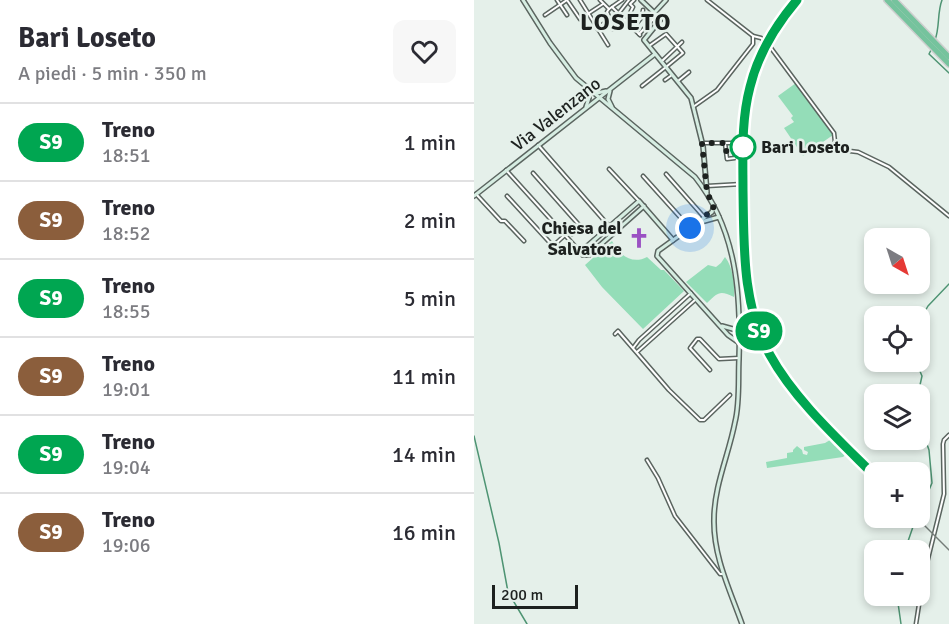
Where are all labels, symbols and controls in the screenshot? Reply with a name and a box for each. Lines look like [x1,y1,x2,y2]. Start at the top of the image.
district label: LOSETO [580,7,672,37]
button: heart [393,20,456,83]
text: Bari Loseto [18,21,156,55]
text: A piedi · 5 min · 350 m [18,61,207,86]
street label: Via Valenzano [507,72,605,156]
text: Treno [102,116,155,143]
text: S9 [39,129,63,155]
text: 1 min [404,129,456,156]
marker: Bari Loseto [730,134,756,160]
place label: Bari Loseto [761,136,850,158]
text: 18:51 [102,143,151,168]
text: Treno [102,194,155,221]
text: S9 [39,207,63,233]
text: 2 min [404,207,456,234]
your location [675,213,705,243]
place label: Chiesa del Salvatore [542,217,622,260]
text: 18:52 [102,221,151,246]
church icon: Chiesa del Salvatore [627,226,651,250]
north arrow [864,228,930,294]
map controls [864,228,930,606]
text: Treno [102,272,155,299]
text: S9 [39,285,63,311]
text: 5 min [404,285,456,312]
text: 18:55 [102,299,151,324]
button: locate [864,306,930,372]
line badge: S9 [732,312,786,350]
text: S9 [747,318,771,344]
text: Treno [102,350,155,377]
text: S9 [39,363,63,389]
text: 11 min [392,363,456,390]
text: 19:01 [102,377,151,402]
button: layers [864,384,930,450]
text: Treno [102,428,155,455]
text: S9 [39,441,63,467]
text: 14 min [392,441,456,468]
text: 19:04 [102,455,151,480]
button: + [864,462,930,528]
text: Treno [102,506,155,533]
text: S9 [39,519,63,545]
text: 16 min [392,519,456,546]
text: 19:06 [102,533,151,558]
button: − [864,540,930,606]
scale bar [492,582,578,610]
text: 200 m [501,585,543,605]

